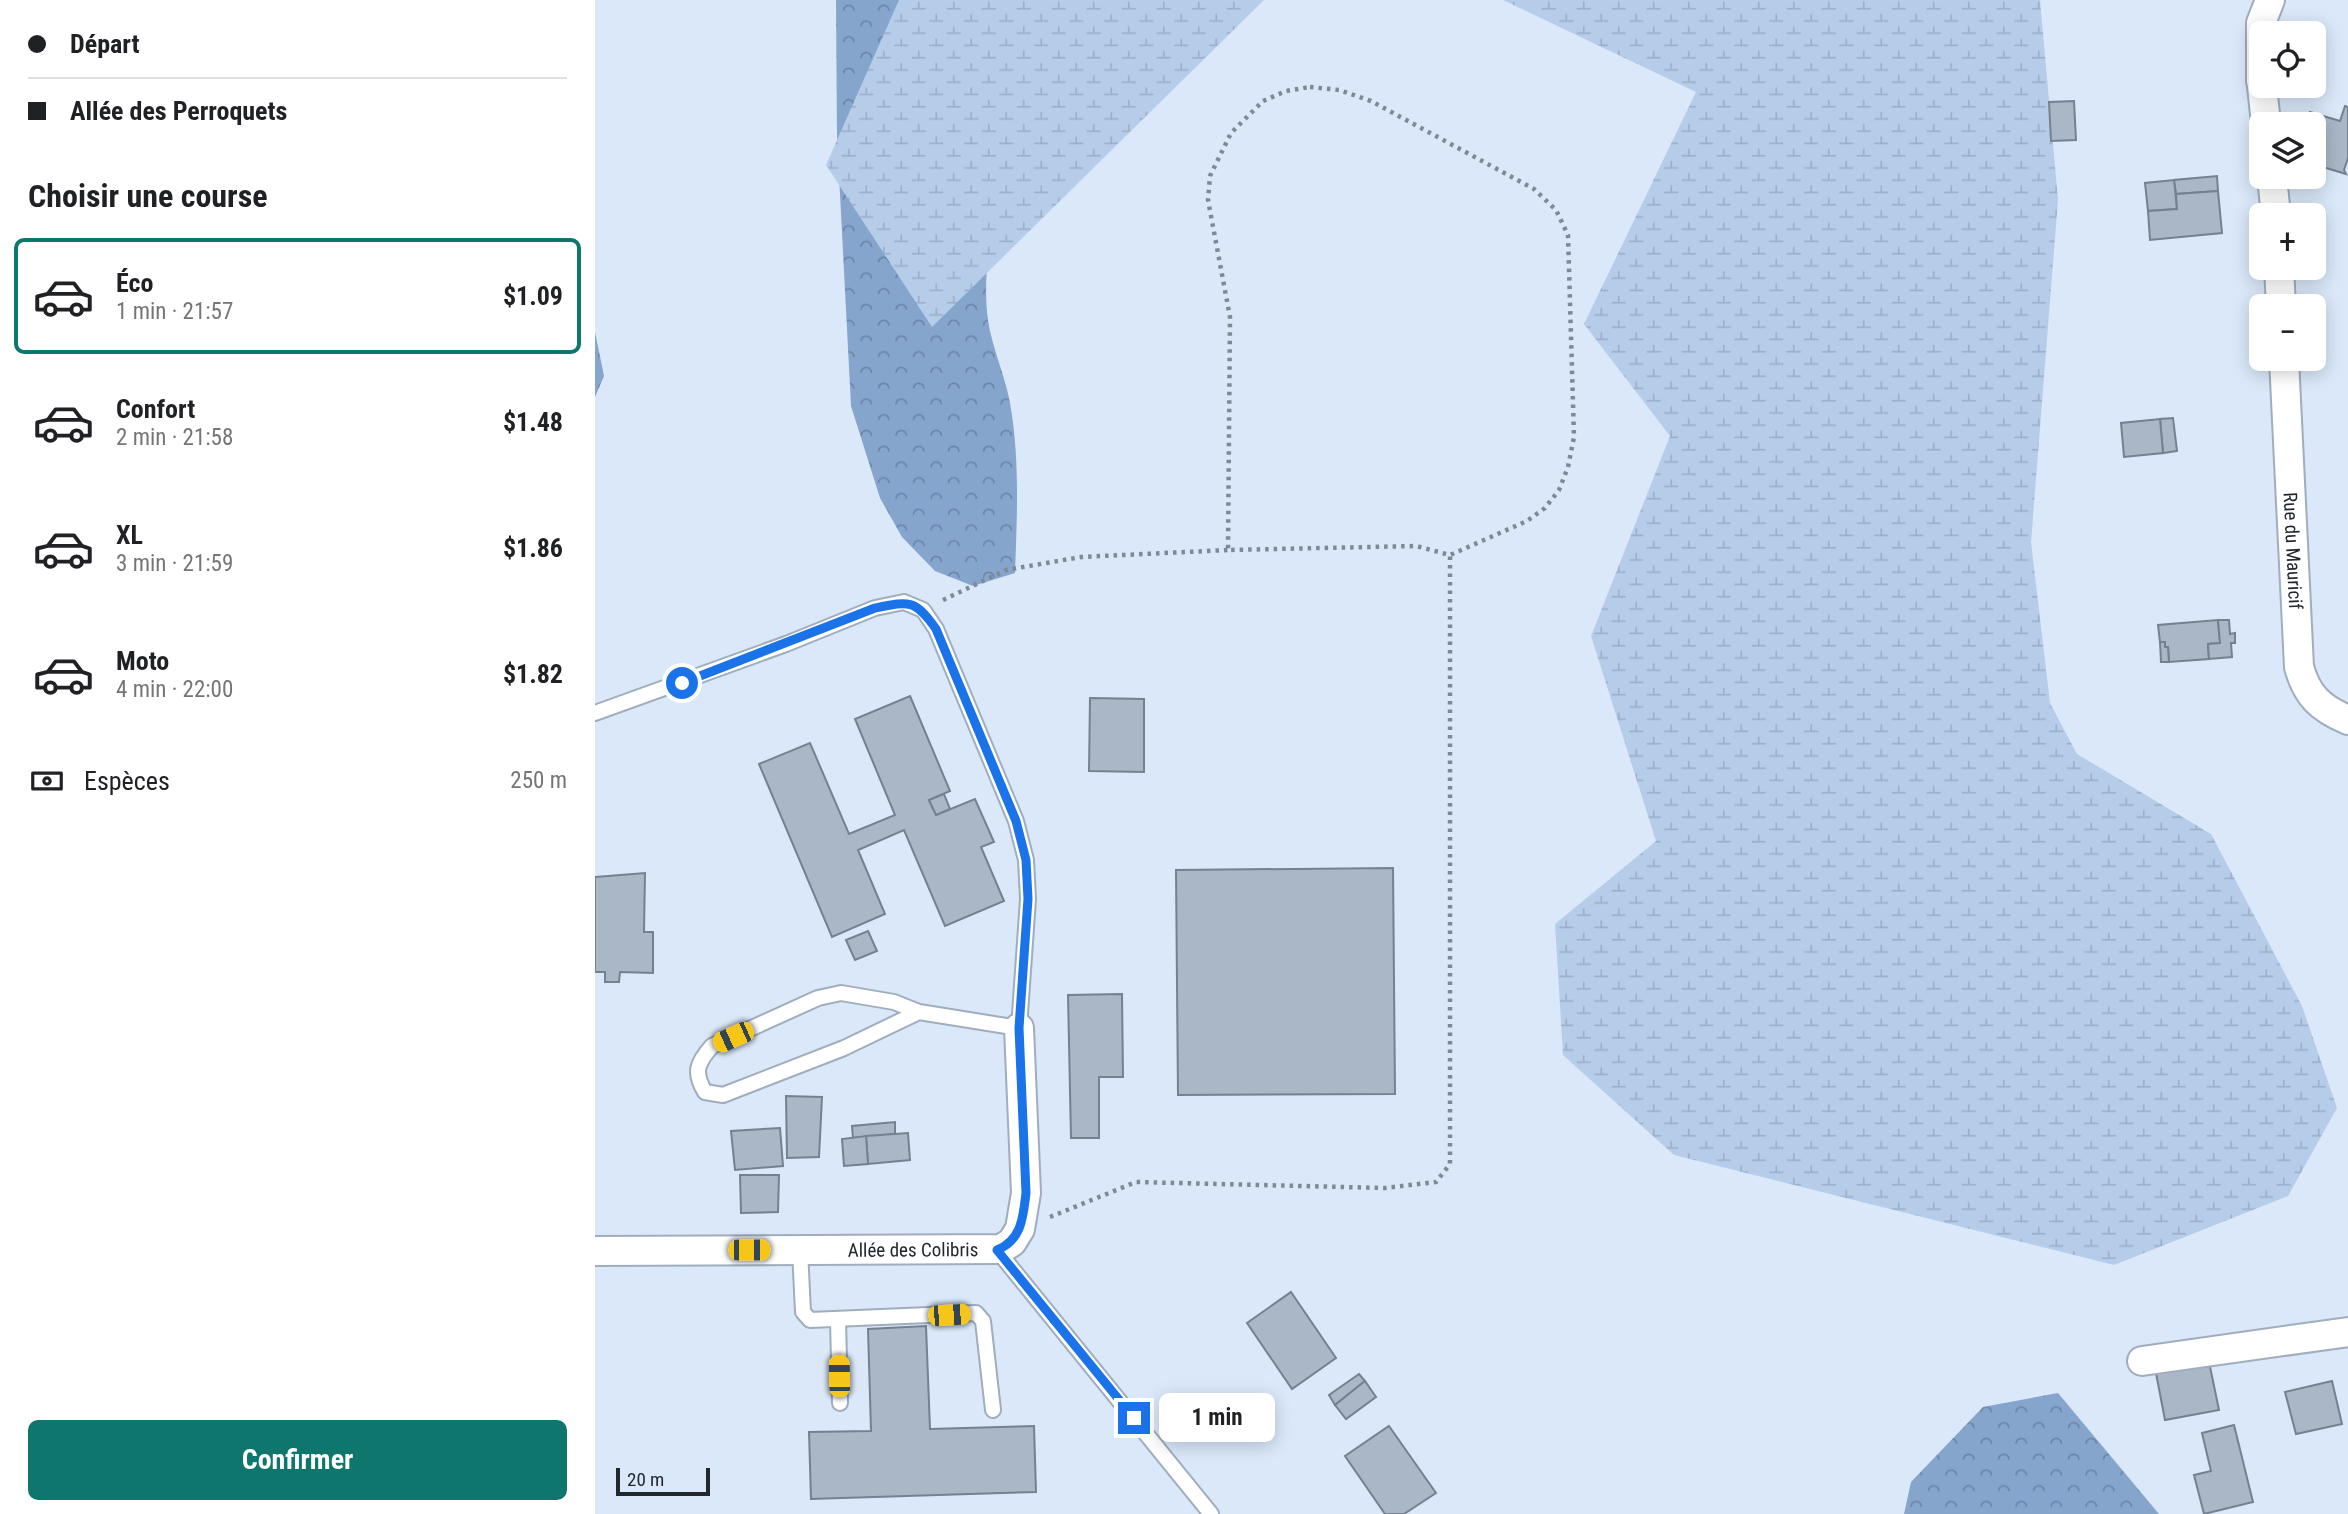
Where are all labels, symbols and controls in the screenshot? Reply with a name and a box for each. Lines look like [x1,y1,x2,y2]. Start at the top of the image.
map controls [2249,21,2326,371]
button: locate [2249,21,2326,98]
text: Départ [70,29,139,59]
text: Allée des Perroquets [70,96,287,126]
button: layers [2249,112,2326,189]
text: Choisir une course [28,177,268,215]
button: + [2249,203,2326,280]
icon: car [32,265,95,328]
text: Éco [116,268,153,298]
text: $1.09 [503,281,563,311]
button: − [2249,294,2326,371]
text: 1 min · 21:57 [116,298,233,325]
icon: car [32,391,95,454]
text: Confort [116,394,195,424]
text: $1.48 [503,407,563,437]
text: 2 min · 21:58 [116,424,233,451]
street label: Rue du Mauricif [2279,492,2308,610]
icon: car [32,517,95,580]
text: XL [116,520,143,550]
text: $1.86 [503,533,563,563]
text: 3 min · 21:59 [116,550,233,577]
icon: car [32,643,95,706]
text: Moto [116,646,169,676]
text: $1.82 [503,659,563,689]
route start [666,667,698,699]
text: 4 min · 22:00 [116,676,233,703]
icon: cash [28,762,66,800]
text: Espèces [84,766,170,796]
text: 250 m [510,767,567,794]
car [710,1019,757,1055]
street label: Allée des Colibris [848,1238,978,1261]
car [729,1240,771,1261]
car [928,1303,971,1327]
car [829,1355,850,1397]
callout: 1 min [1159,1394,1274,1442]
route end [1118,1402,1150,1434]
text: 1 min [1191,1404,1243,1431]
button: Confirmer [28,1420,567,1500]
scale bar [616,1465,711,1497]
text: 20 m [627,1468,664,1491]

